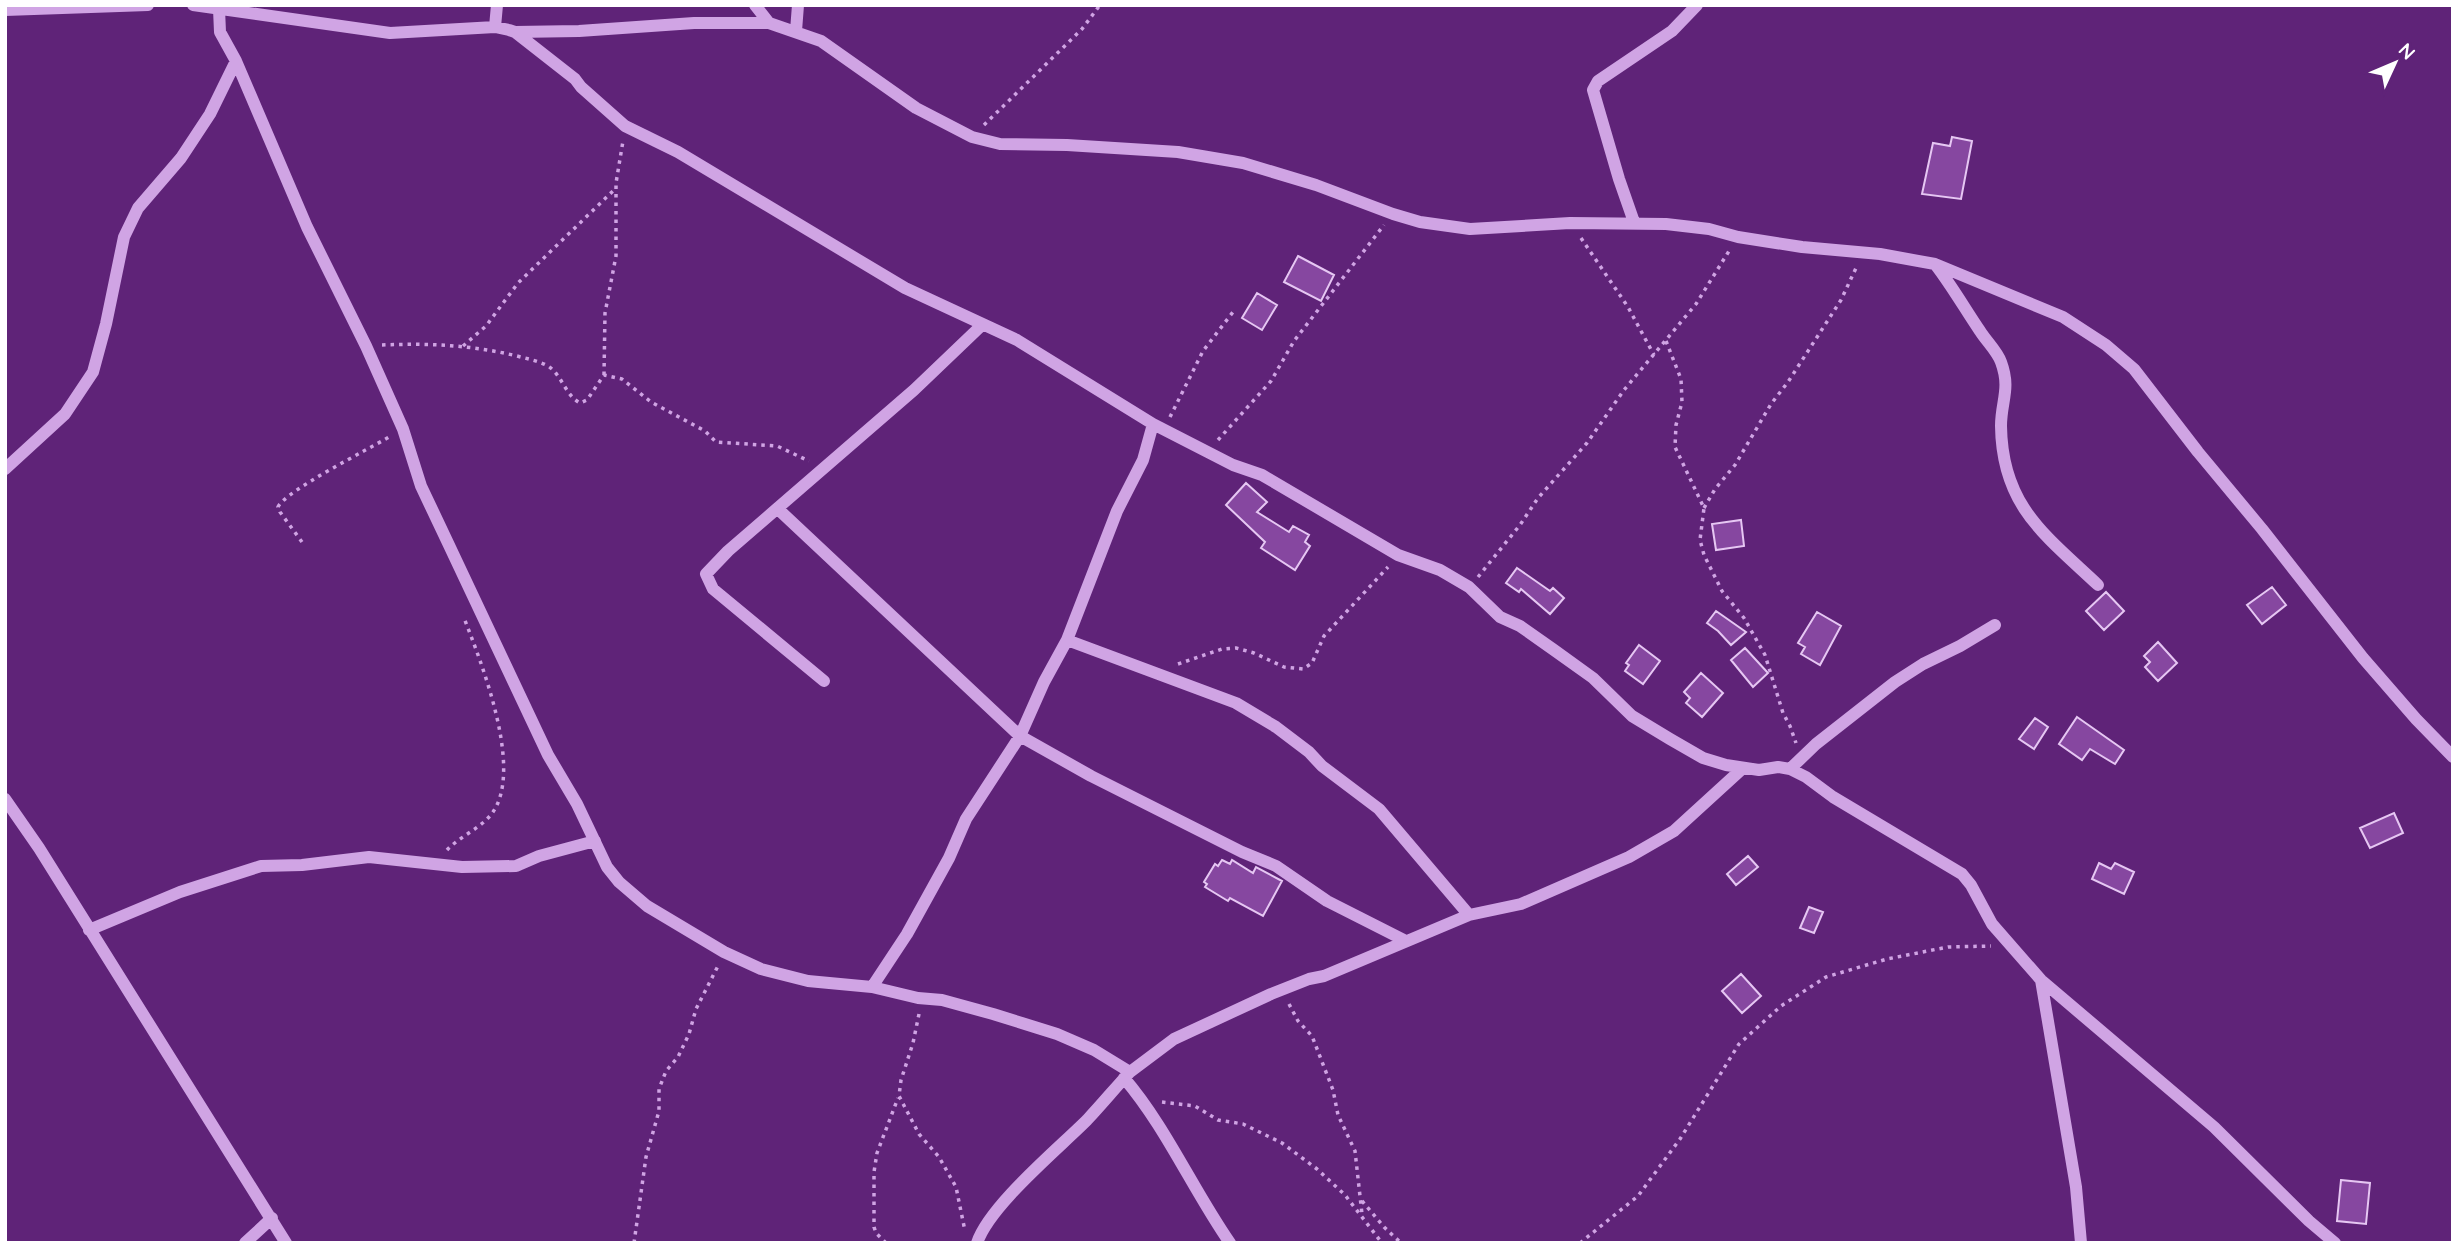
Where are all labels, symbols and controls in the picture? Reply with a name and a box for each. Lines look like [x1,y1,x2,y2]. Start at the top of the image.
north arrow [2360,28,2430,98]
text: N [2394,38,2421,65]

